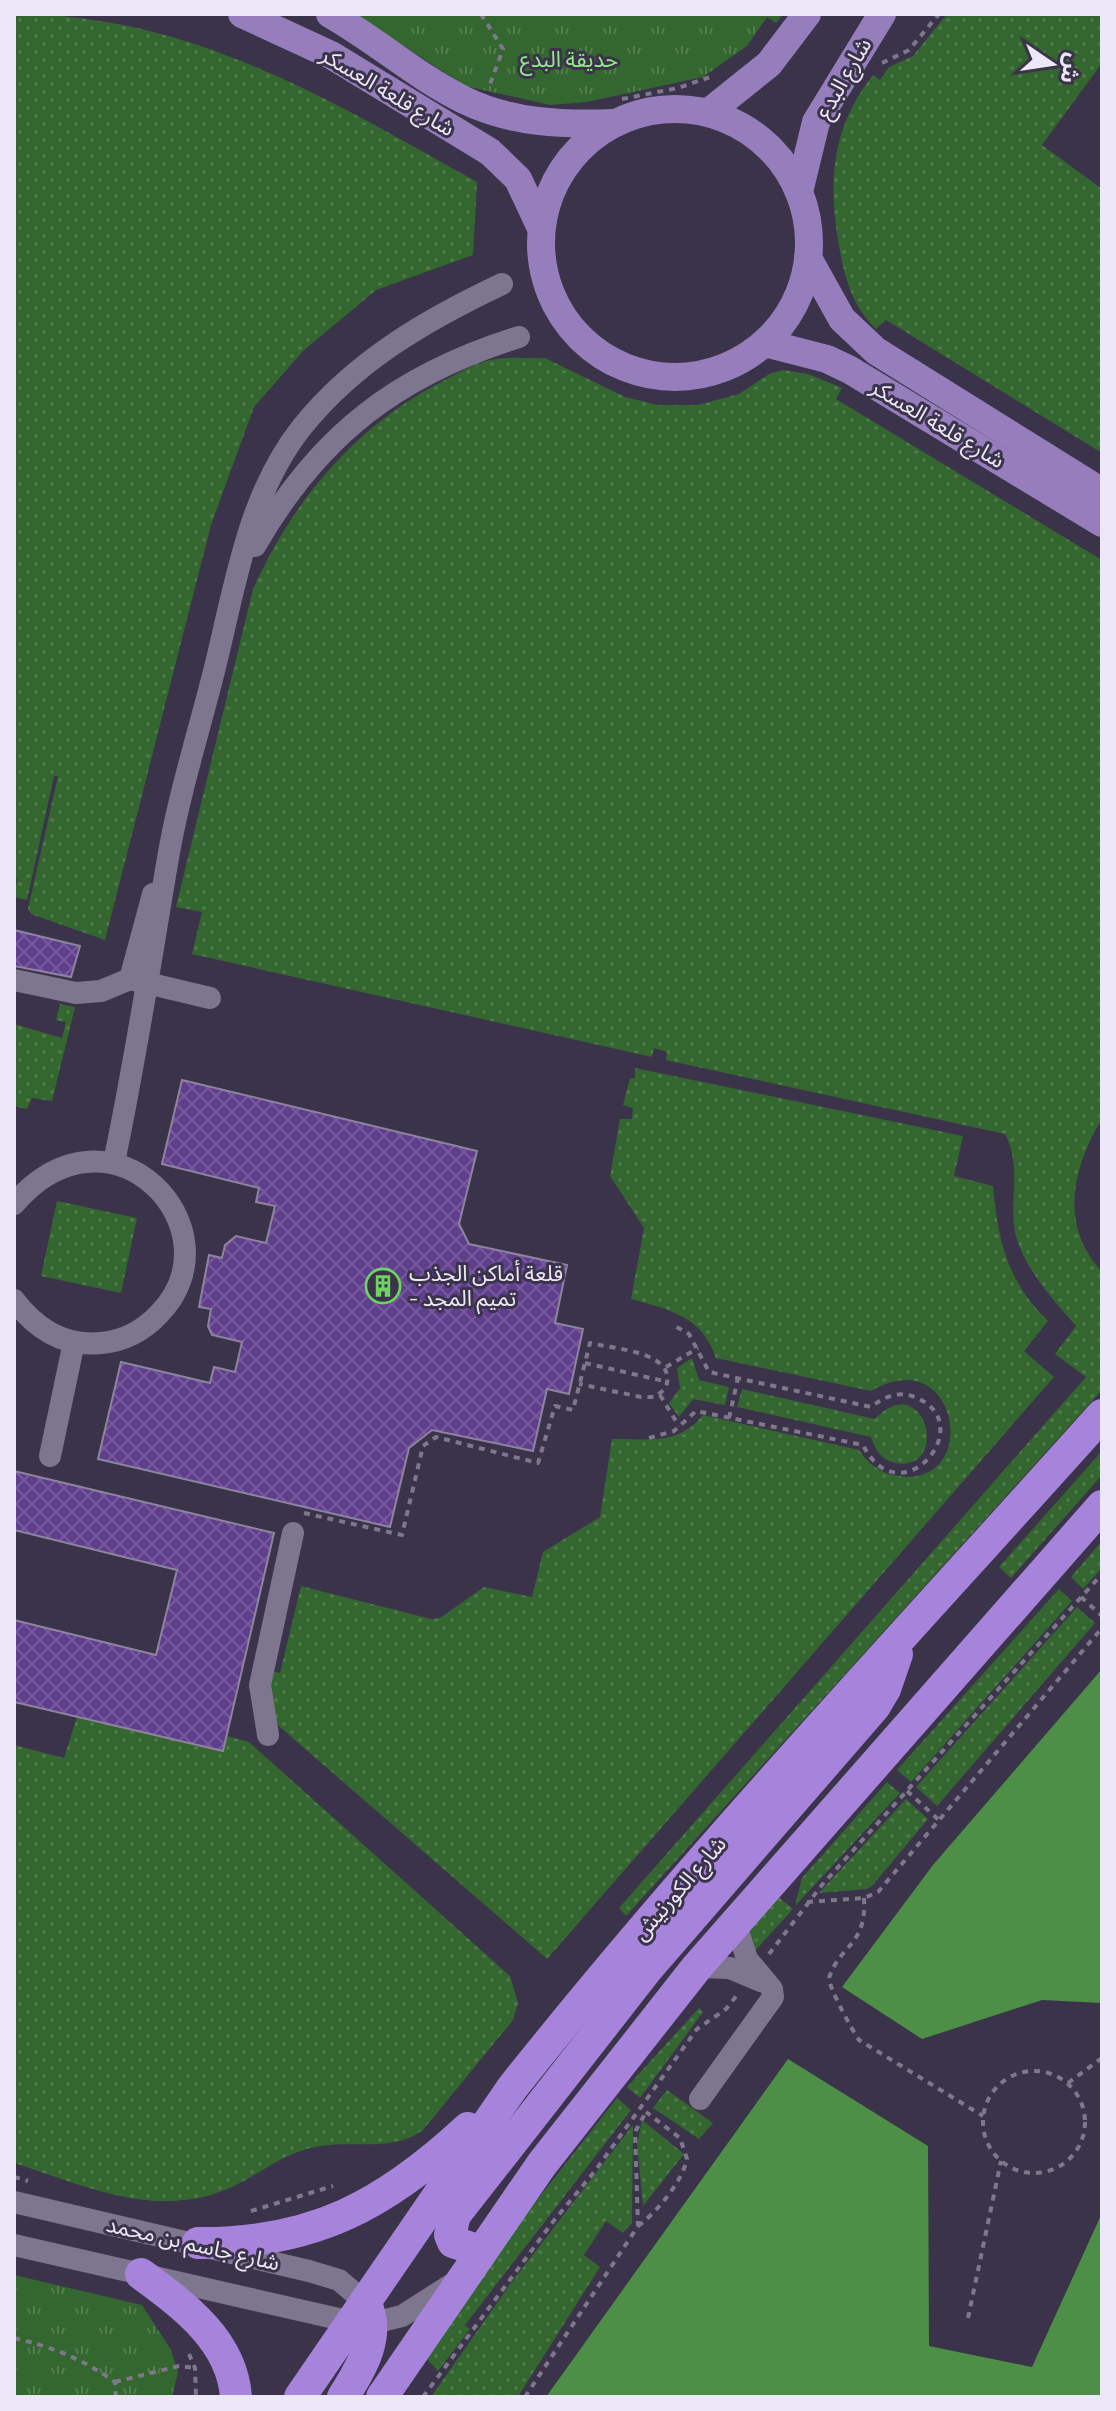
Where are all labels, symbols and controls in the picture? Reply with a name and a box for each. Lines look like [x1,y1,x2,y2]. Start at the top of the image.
north arrow [1012,24,1092,104]
street label: شارع البدع [808,32,880,125]
street label: شارع قلعة العسكر [314,39,461,145]
park label: حديقة البدع [520,44,618,76]
text: ش [1053,50,1089,87]
street label: شارع قلعة العسكر [864,371,1011,477]
place label: قلعة أماكن الجذب - تميم المجد [409,1258,563,1315]
building icon: قلعة أماكن الجذب - تميم المجد [364,1267,402,1305]
street label: شارع الكورنيش [625,1829,734,1948]
street label: شارع جاسم بن محمد [103,2208,283,2279]

